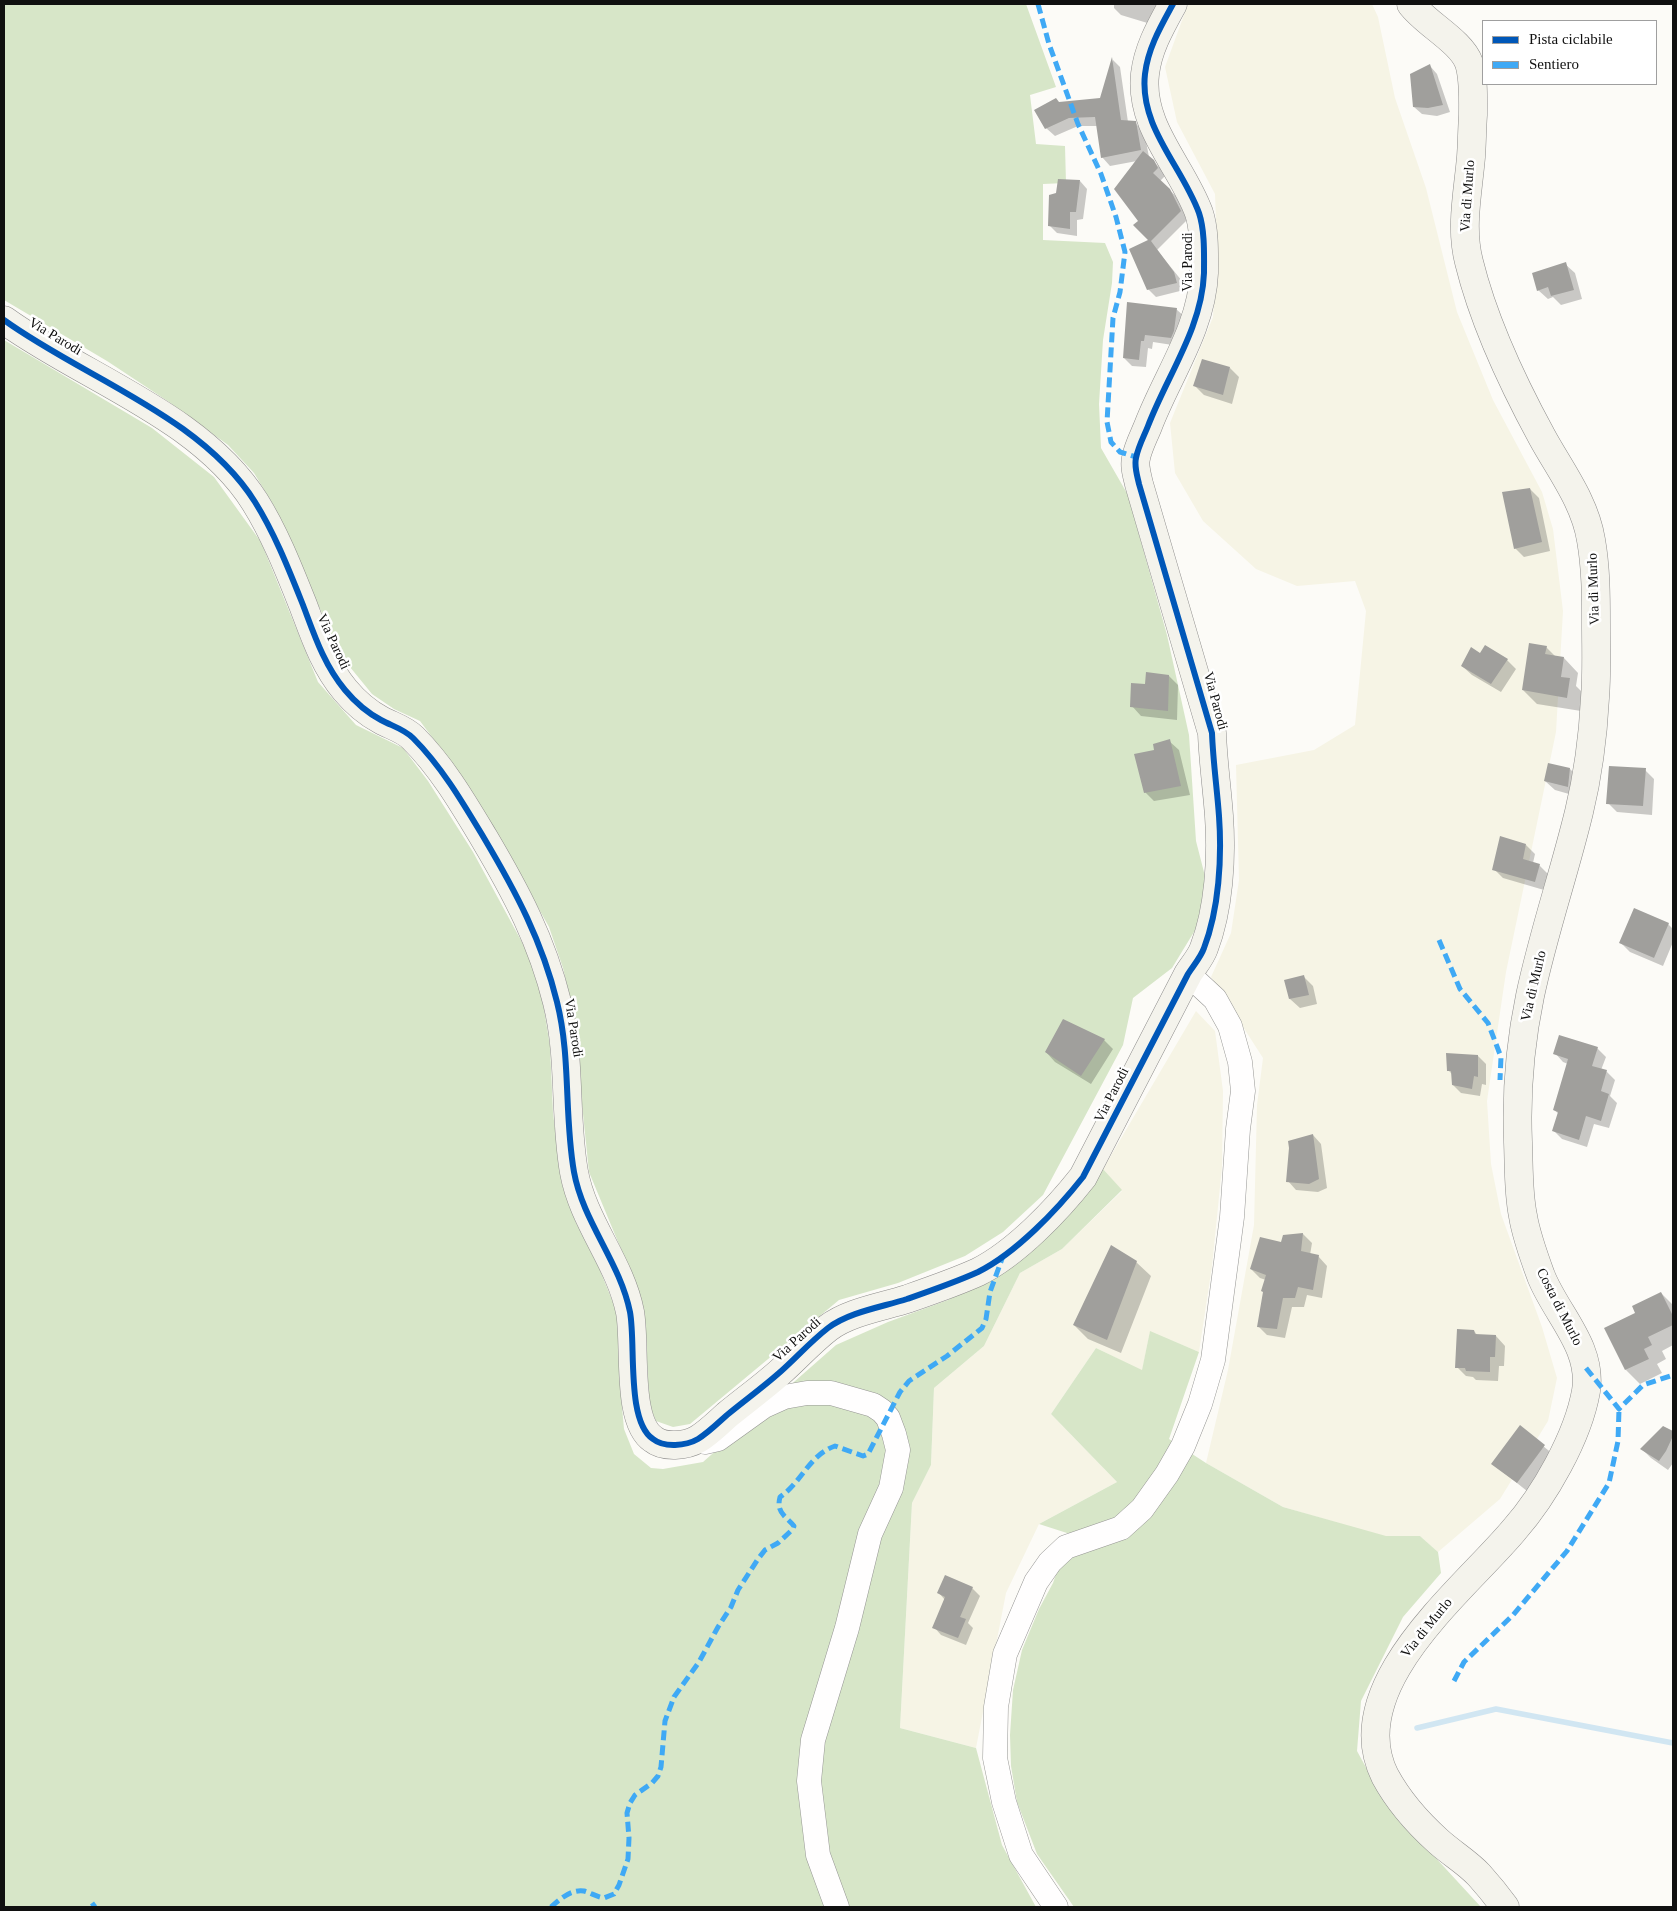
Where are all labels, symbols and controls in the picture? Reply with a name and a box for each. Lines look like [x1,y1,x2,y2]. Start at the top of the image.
legend [1482,20,1657,85]
text: Pista ciclabile [1529,31,1613,47]
text: Sentiero [1529,56,1579,72]
street label: Via di Murlo [1457,159,1479,233]
street label: Via Parodi [1180,232,1196,292]
street label: Via Parodi [25,314,85,360]
street label: Via di Murlo [1584,553,1604,625]
street label: Via Parodi [313,612,353,672]
street label: Via Parodi [1199,670,1231,732]
street label: Via di Murlo [1518,949,1550,1023]
street label: Via Parodi [560,997,586,1059]
street label: Via Parodi [1091,1065,1133,1125]
street label: Costa di Murlo [1532,1265,1586,1349]
street label: Via Parodi [769,1314,825,1366]
street label: Via di Murlo [1398,1595,1456,1661]

